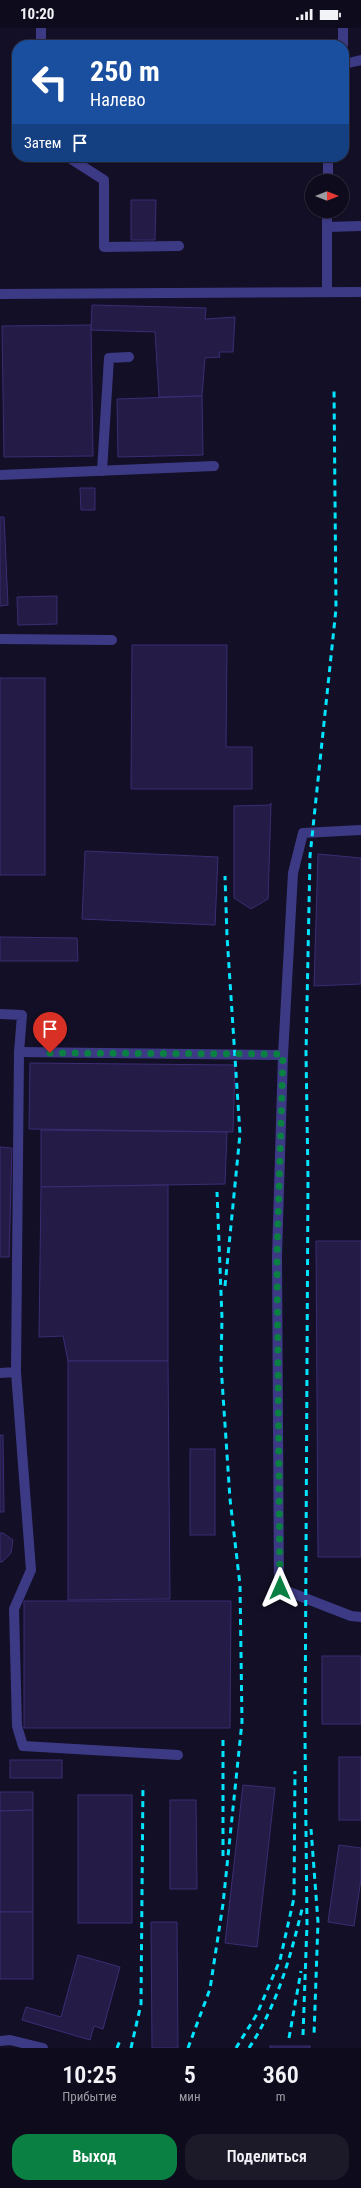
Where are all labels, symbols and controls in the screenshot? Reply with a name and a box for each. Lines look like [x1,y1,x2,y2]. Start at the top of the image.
text: 10:20 [20,5,54,23]
text: 250 m [90,55,160,88]
icon: left [24,56,76,108]
text: Налево [90,89,146,110]
icon: arrive [69,132,91,154]
text: Затем [24,134,61,152]
north arrow [305,174,349,218]
map controls [305,174,349,218]
pin [33,1012,67,1053]
icon: arrive [39,1018,61,1040]
position arrow [259,1567,301,1609]
text: 10:25 [62,2061,117,2089]
text: 5 [184,2061,196,2089]
text: 360 [263,2061,299,2089]
text: Прибытие [62,2089,117,2104]
text: мин [179,2089,201,2104]
text: m [276,2089,286,2104]
button: Выход [12,2134,177,2180]
button: Поделиться [185,2134,349,2180]

